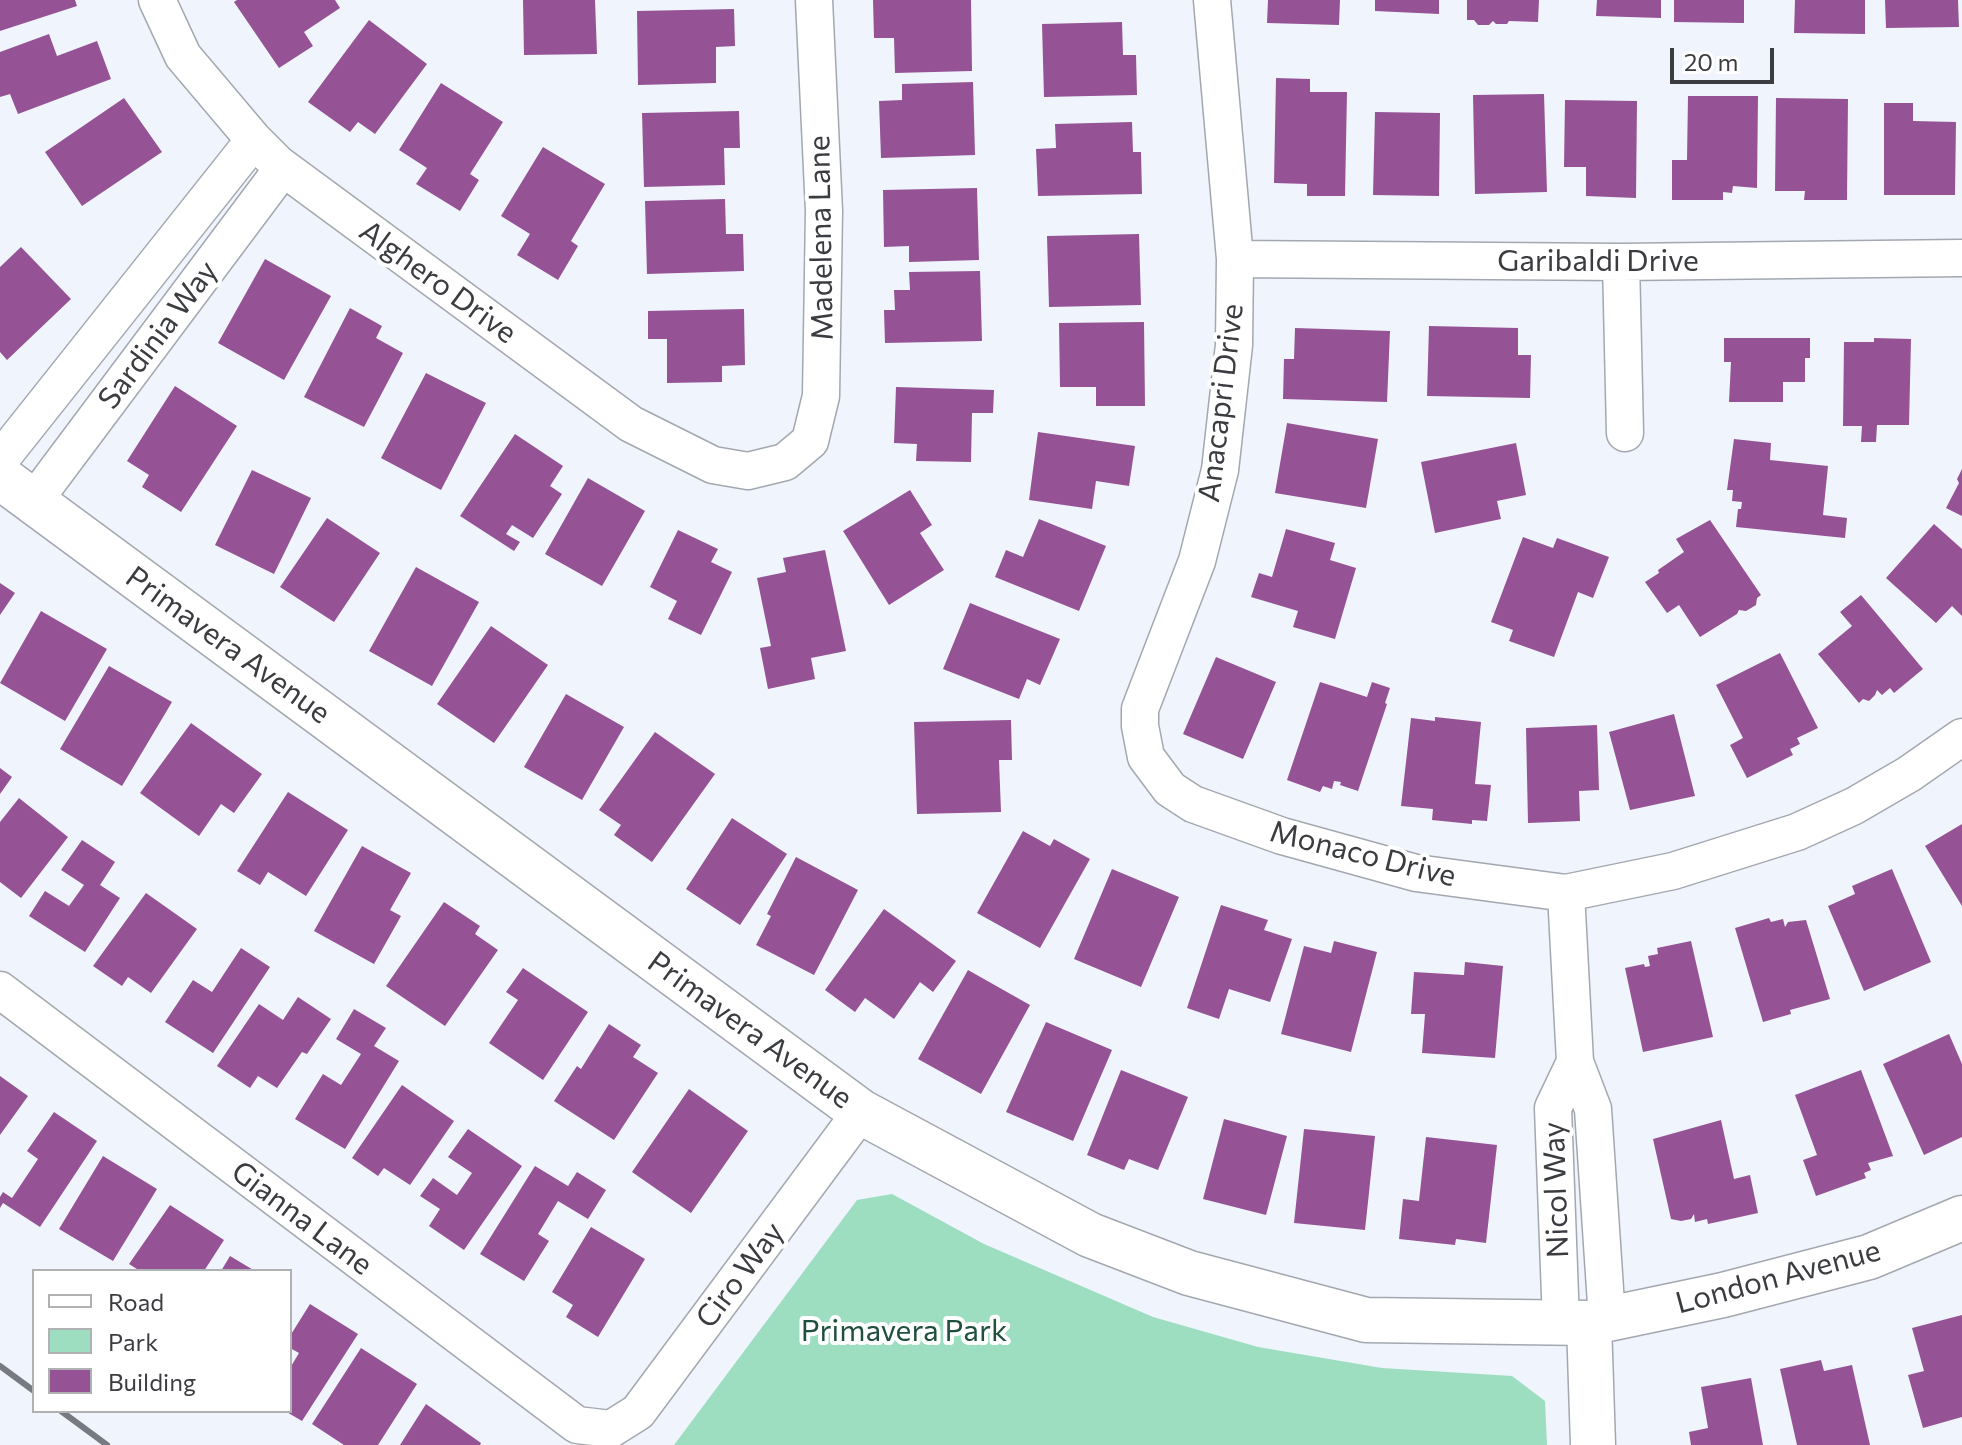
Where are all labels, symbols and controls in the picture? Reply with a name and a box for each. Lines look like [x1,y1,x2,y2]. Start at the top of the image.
scale bar [1674,32,1778,82]
text: 20 m [1684,47,1738,76]
street label: Madelena Lane [801,135,841,341]
street label: Alghero Drive [353,213,523,351]
street label: Garibaldi Drive [1497,243,1699,279]
street label: Sardinia Way [91,254,225,416]
street label: Anacapri Drive [1191,302,1251,504]
street label: Primavera Avenue [119,559,337,731]
street label: Monaco Drive [1266,814,1460,894]
street label: Primavera Avenue [641,944,859,1116]
street label: Nicol Way [1536,1121,1576,1259]
street label: Gianna Lane [224,1153,380,1283]
street label: Ciro Way [689,1215,791,1335]
street label: London Avenue [1672,1232,1884,1322]
legend [32,1269,292,1413]
text: Road [108,1287,164,1316]
park label: Primavera Park [801,1313,1007,1349]
text: Park [108,1327,158,1356]
text: Building [108,1367,196,1396]

